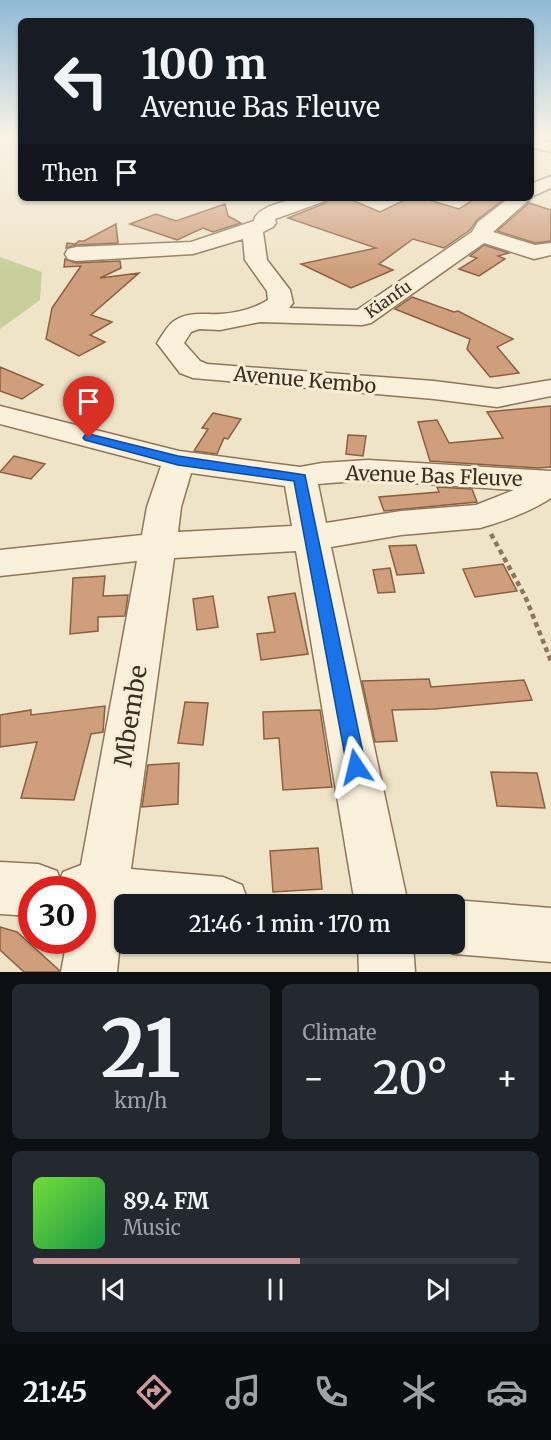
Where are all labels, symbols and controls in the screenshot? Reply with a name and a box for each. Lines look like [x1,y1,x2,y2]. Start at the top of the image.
text: 100 m [141,38,267,90]
icon: left [42,42,120,120]
text: Avenue Bas Fleuve [141,90,380,124]
icon: arrive [110,156,143,189]
text: Then [42,159,98,187]
street label: Kianfu [361,276,415,322]
street label: Avenue Kembo [232,361,378,398]
pin [63,376,114,438]
icon: arrive [72,385,105,418]
street label: Avenue Bas Fleuve [344,460,523,491]
street label: Mbembe [107,663,154,769]
position arrow [324,735,388,799]
speed limit sign: 30 [18,876,96,954]
text: 21:46 · 1 min · 170 m [189,910,390,938]
text: 21 [101,1000,181,1098]
text: Climate [303,1020,377,1045]
text: 20° [373,1050,448,1106]
text: − [303,1058,325,1099]
text: + [496,1058,518,1099]
text: km/h [114,1088,167,1113]
text: 89.4 FM [123,1187,209,1215]
text: Music [123,1215,181,1240]
icon: previous [97,1273,130,1306]
icon: pause [259,1273,292,1306]
icon: next [421,1273,454,1306]
icon: directions [133,1371,175,1413]
icon: music [222,1371,264,1413]
icon: phone [310,1371,352,1413]
icon: climate [398,1371,440,1413]
icon: car [486,1371,528,1413]
text: 21:45 [23,1375,87,1409]

